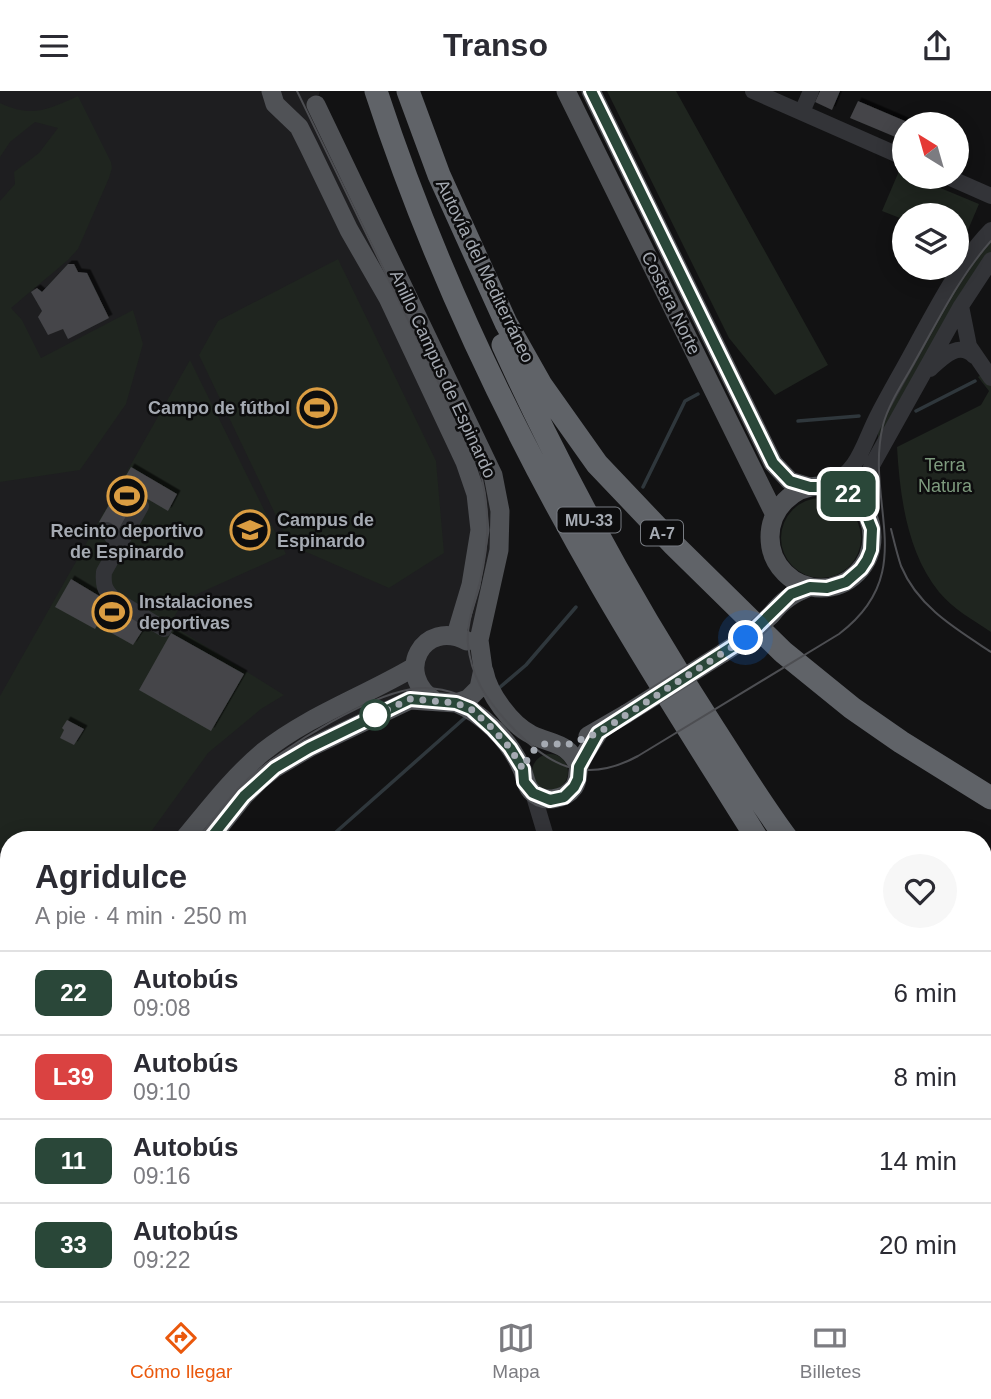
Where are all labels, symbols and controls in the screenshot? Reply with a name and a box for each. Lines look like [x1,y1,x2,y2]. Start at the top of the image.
icon: menu [35,27,73,65]
text: Transo [443,27,548,63]
icon: share [918,27,956,65]
north arrow [892,112,970,189]
map controls [892,112,969,280]
street label: Autovía del Mediterráneo [432,176,538,366]
button: layers [892,203,969,280]
street label: Costera Norte [637,248,705,358]
street label: Anillo Campus de Espinardo [386,267,500,481]
sports icon: Campo de fútbol [296,387,338,429]
place label: Campo de fútbol [148,398,290,418]
park label: Terra Natura [918,455,973,496]
line badge: 22 [816,471,880,517]
sports icon: Recinto deportivo de Espinardo [106,475,148,517]
text: 22 [835,480,861,507]
road number: MU-33 [558,507,620,533]
school or university icon: Campus de Espinardo [229,509,271,551]
place label: Campus de Espinardo [277,510,374,551]
place label: Recinto deportivo de Espinardo [50,521,204,562]
road number: A-7 [641,521,683,545]
sports icon: Instalaciones deportivas [91,591,133,633]
place label: Instalaciones deportivas [139,592,253,633]
your location [728,620,763,655]
unlabelled marker [360,700,390,730]
button: heart [883,854,957,928]
text: Agridulce [35,858,187,895]
text: A pie · 4 min · 250 m [35,903,247,929]
text: Autobús [133,964,238,994]
text: 6 min [893,978,957,1008]
text: 22 [60,979,87,1006]
text: 09:08 [133,995,191,1021]
text: Autobús [133,1048,238,1078]
text: 8 min [893,1062,957,1092]
text: L39 [53,1063,94,1090]
text: 09:10 [133,1079,191,1105]
text: Autobús [133,1132,238,1162]
text: 14 min [879,1146,957,1176]
text: 11 [61,1147,86,1174]
text: 09:16 [133,1163,191,1189]
text: Autobús [133,1216,238,1246]
text: 20 min [879,1230,957,1260]
text: 33 [60,1231,87,1258]
text: 09:22 [133,1247,191,1273]
tab: Cómo llegar [130,1319,232,1383]
tab: Mapa [492,1319,540,1383]
tab: Billetes [800,1319,861,1383]

